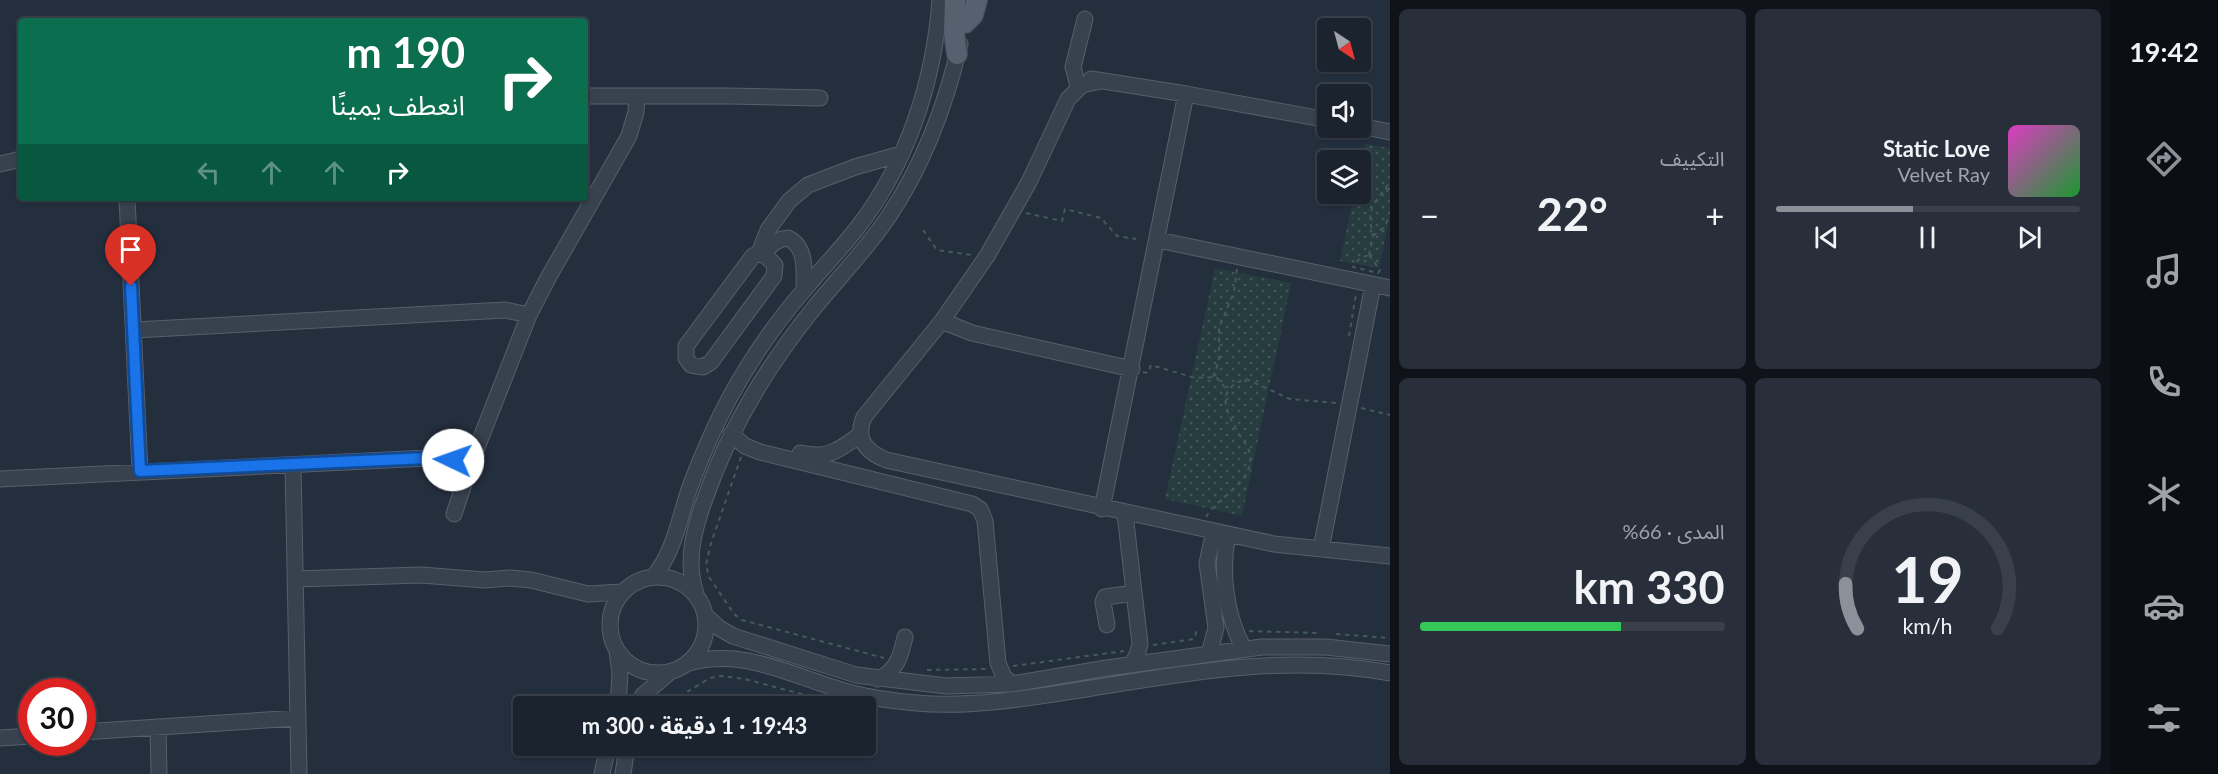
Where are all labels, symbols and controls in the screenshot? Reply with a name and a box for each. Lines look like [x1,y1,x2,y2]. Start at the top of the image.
north arrow [1317,18,1371,72]
map controls [1317,18,1371,204]
text: 190 m [347,27,465,77]
text: 19:42 [2129,35,2199,68]
icon: right [486,42,564,120]
button: sound [1317,84,1371,138]
text: انعطف يمينًا [331,88,465,121]
text: Static Love [1883,135,1990,162]
icon: directions [2143,138,2185,180]
text: التكييف [1660,146,1725,170]
button: layers [1317,150,1371,204]
icon: left [192,156,225,189]
icon: ahead [255,156,288,189]
icon: ahead [318,156,351,189]
icon: right [381,156,414,189]
text: Velvet Ray [1897,162,1990,186]
text: 22° [1537,187,1608,241]
text: − [1420,195,1439,235]
text: + [1705,195,1725,235]
icon: previous [1810,221,1843,254]
icon: pause [1911,221,1944,254]
icon: next [2013,221,2046,254]
pin [105,224,156,286]
icon: arrive [114,233,147,266]
icon: music [2143,250,2185,292]
icon: phone [2143,361,2185,403]
position arrow [421,428,485,492]
icon: climate [2143,473,2185,515]
text: المدى · 66% [1622,519,1725,543]
text: 19 [1892,541,1964,616]
text: 330 km [1574,560,1725,614]
icon: car [2143,585,2185,627]
text: km/h [1903,613,1953,639]
speed limit sign: 30 [18,678,96,756]
icon: filters [2143,697,2185,739]
text: 19:43 · 1 دقيقة · 300 m [582,712,807,739]

